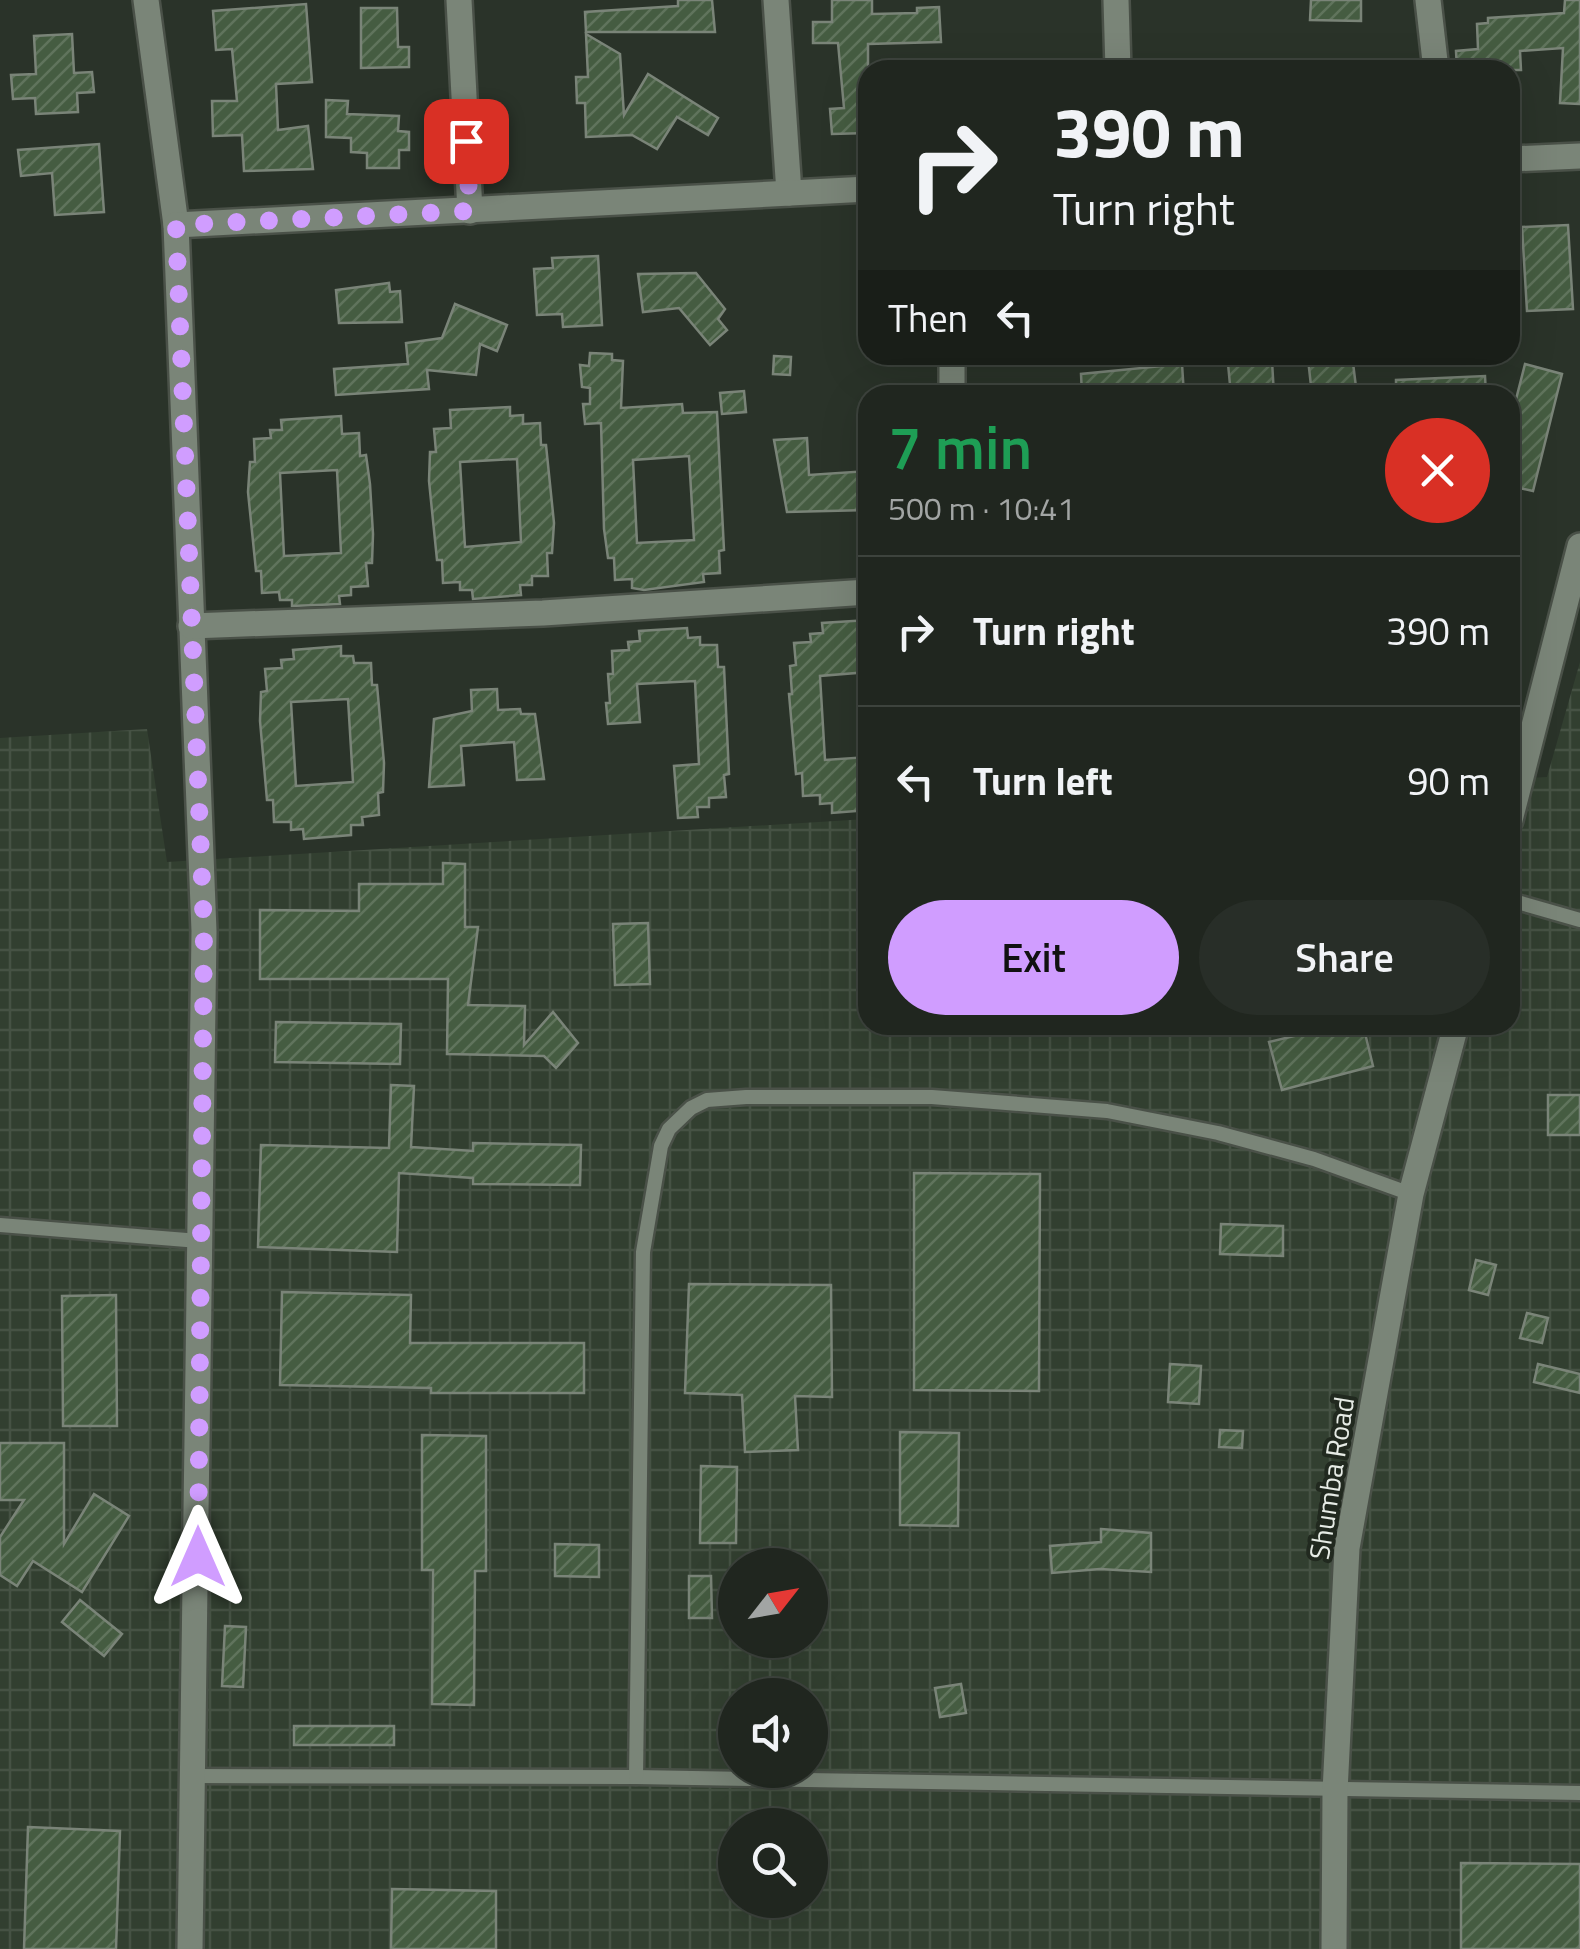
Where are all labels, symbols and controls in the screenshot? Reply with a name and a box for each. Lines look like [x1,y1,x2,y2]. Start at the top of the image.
text: 390 m [1053,78,1245,184]
pin [424,99,509,184]
icon: right [888,100,1018,230]
icon: arrive [439,114,494,169]
text: Turn right [1053,174,1235,242]
text: Then [888,289,968,347]
icon: left [988,290,1043,345]
text: 7 min [888,401,1032,492]
button: close [1385,418,1490,523]
text: 500 m · 10:41 [888,484,1075,532]
text: Turn right [973,602,1135,660]
text: 390 m [1386,602,1490,660]
icon: right [888,604,943,659]
text: Turn left [973,752,1113,810]
text: 90 m [1407,752,1490,810]
icon: left [888,754,943,809]
button: Exit [888,900,1179,1015]
button: Share [1199,900,1490,1015]
street label: Shumba Road [1297,1394,1365,1562]
position arrow [146,1505,250,1609]
north arrow [718,1548,828,1658]
map controls [718,1548,828,1918]
button: sound [718,1678,828,1788]
button: search [718,1808,828,1918]

